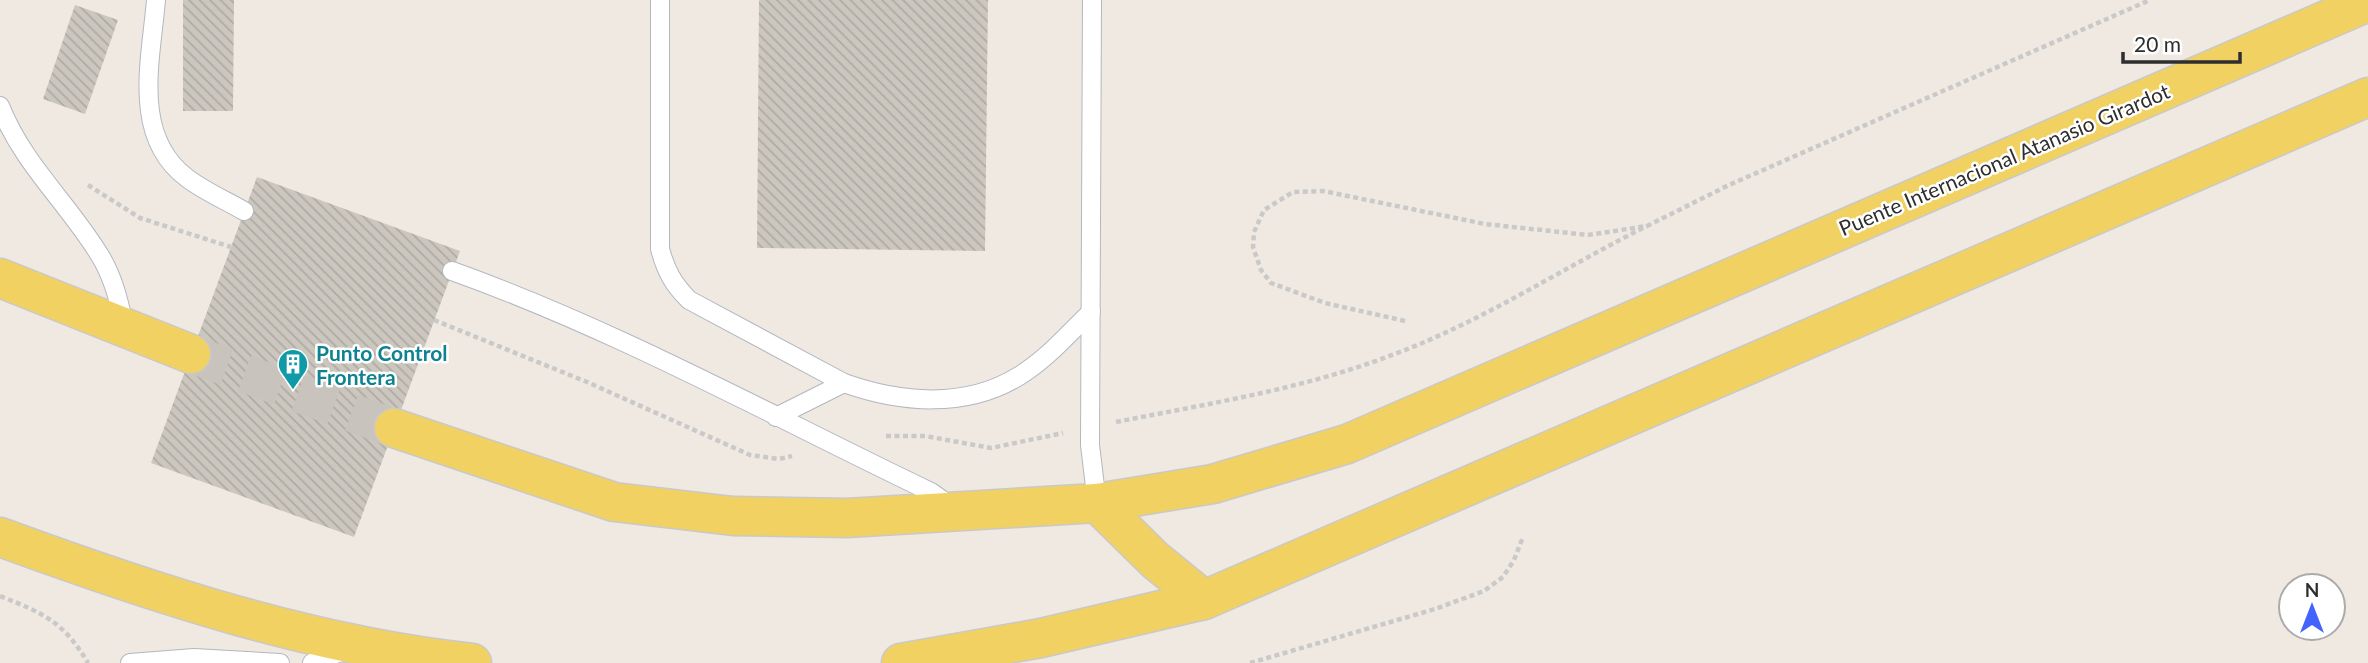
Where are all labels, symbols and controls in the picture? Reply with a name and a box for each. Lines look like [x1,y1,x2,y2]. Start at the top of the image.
scale bar [2123,21,2240,65]
text: 20 m [2134,31,2181,56]
street label: Puente Internacional Atanasio Girardot [1835,78,2174,240]
place label: Punto Control Frontera [316,340,447,389]
building icon: Punto Control Frontera [276,347,310,391]
north arrow [2277,572,2347,642]
text: N [2305,578,2319,601]

